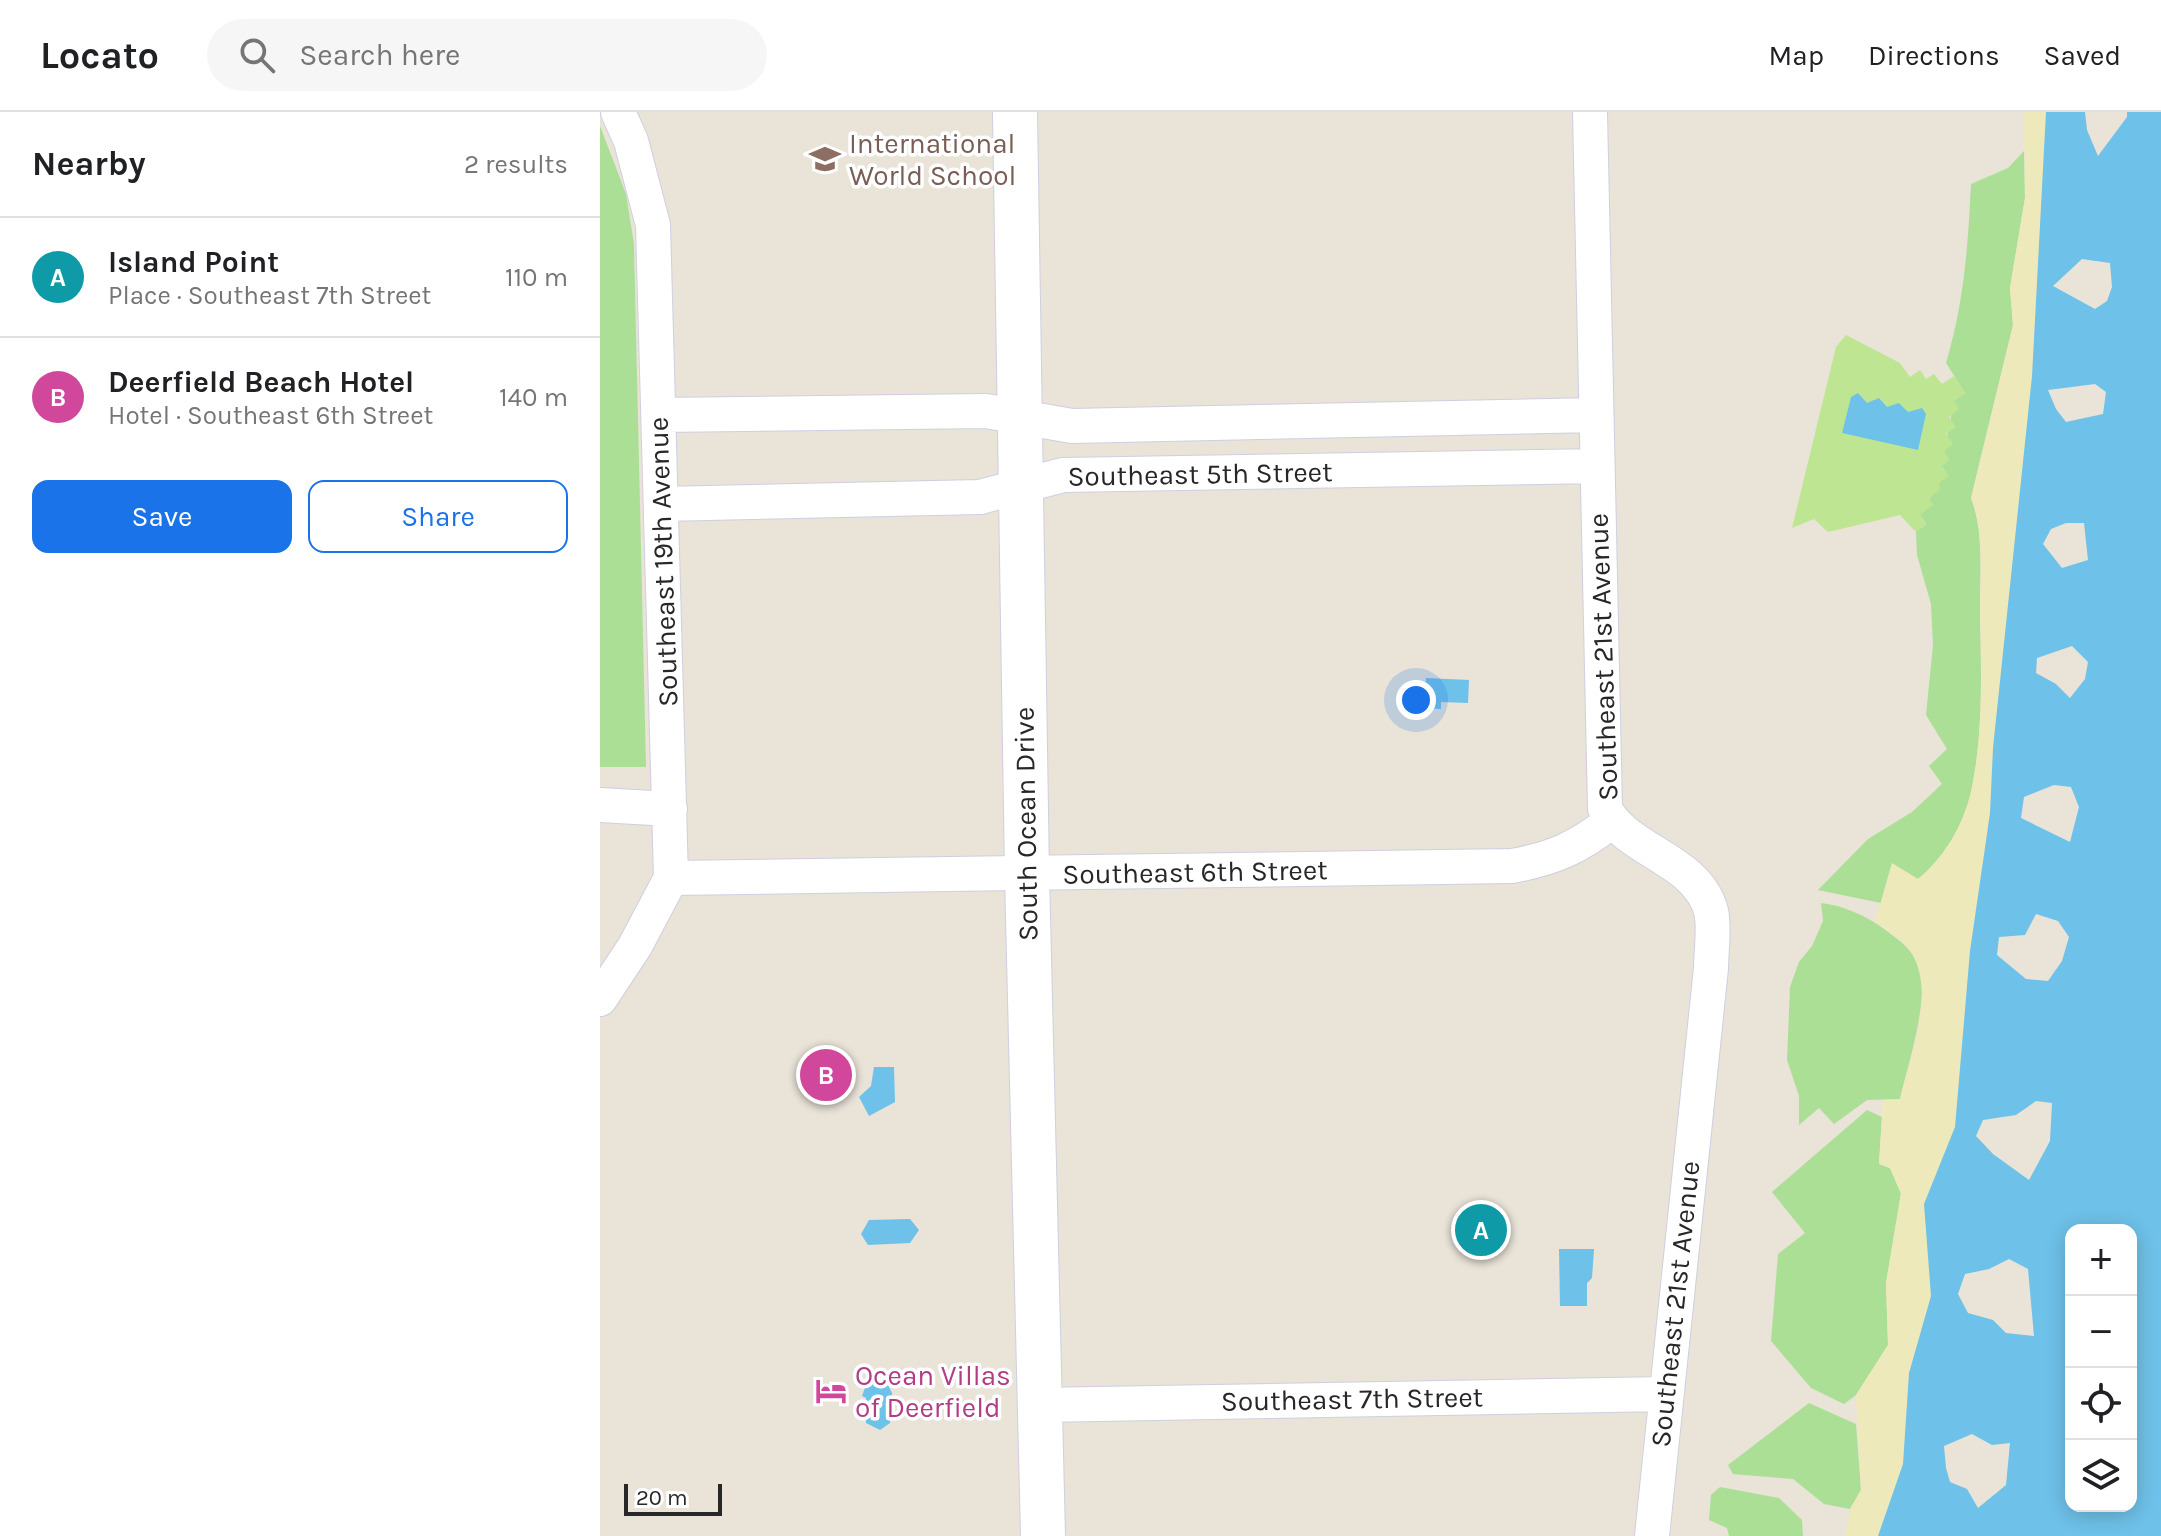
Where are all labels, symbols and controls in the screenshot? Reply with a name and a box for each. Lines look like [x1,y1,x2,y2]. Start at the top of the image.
search box [207,19,767,91]
text: Locato [40,33,159,78]
icon: search [235,33,279,77]
text: Search here [299,37,461,73]
text: Map [1769,39,1824,72]
text: Directions [1868,39,2000,72]
text: Saved [2044,39,2121,72]
place label: International World School [849,127,1016,192]
school or university icon: International World School [808,142,842,176]
text: Nearby [32,144,146,184]
text: 2 results [464,149,568,180]
text: Island Point [108,244,279,280]
text: A [50,262,66,293]
text: 110 m [505,262,568,293]
text: Place · Southeast 7th Street [108,280,431,311]
text: Deerfield Beach Hotel [108,364,414,400]
text: B [50,382,66,413]
text: 140 m [499,382,568,413]
text: Hotel · Southeast 6th Street [108,400,433,431]
street label: Southeast 19th Avenue [641,417,685,707]
street label: Southeast 5th Street [1067,455,1333,493]
button: Save [32,480,292,553]
button: Share [308,480,568,553]
street label: Southeast 21st Avenue [1581,513,1625,801]
your location [1396,680,1436,720]
street label: South Ocean Drive [1007,706,1045,942]
street label: Southeast 6th Street [1062,853,1328,891]
pin: B [800,1045,852,1105]
street label: Southeast 21st Avenue [1644,1159,1706,1449]
pin: A [1455,1200,1507,1260]
map controls [2065,1224,2137,1512]
button: + [2065,1224,2137,1296]
button: − [2065,1296,2137,1368]
place label: Ocean Villas of Deerfield [855,1359,1011,1424]
button: locate [2065,1368,2137,1440]
hotel icon: Ocean Villas of Deerfield [814,1374,848,1408]
street label: Southeast 7th Street [1221,1380,1483,1418]
button: layers [2065,1440,2137,1512]
scale bar [624,1480,722,1516]
text: 20 m [636,1485,688,1511]

